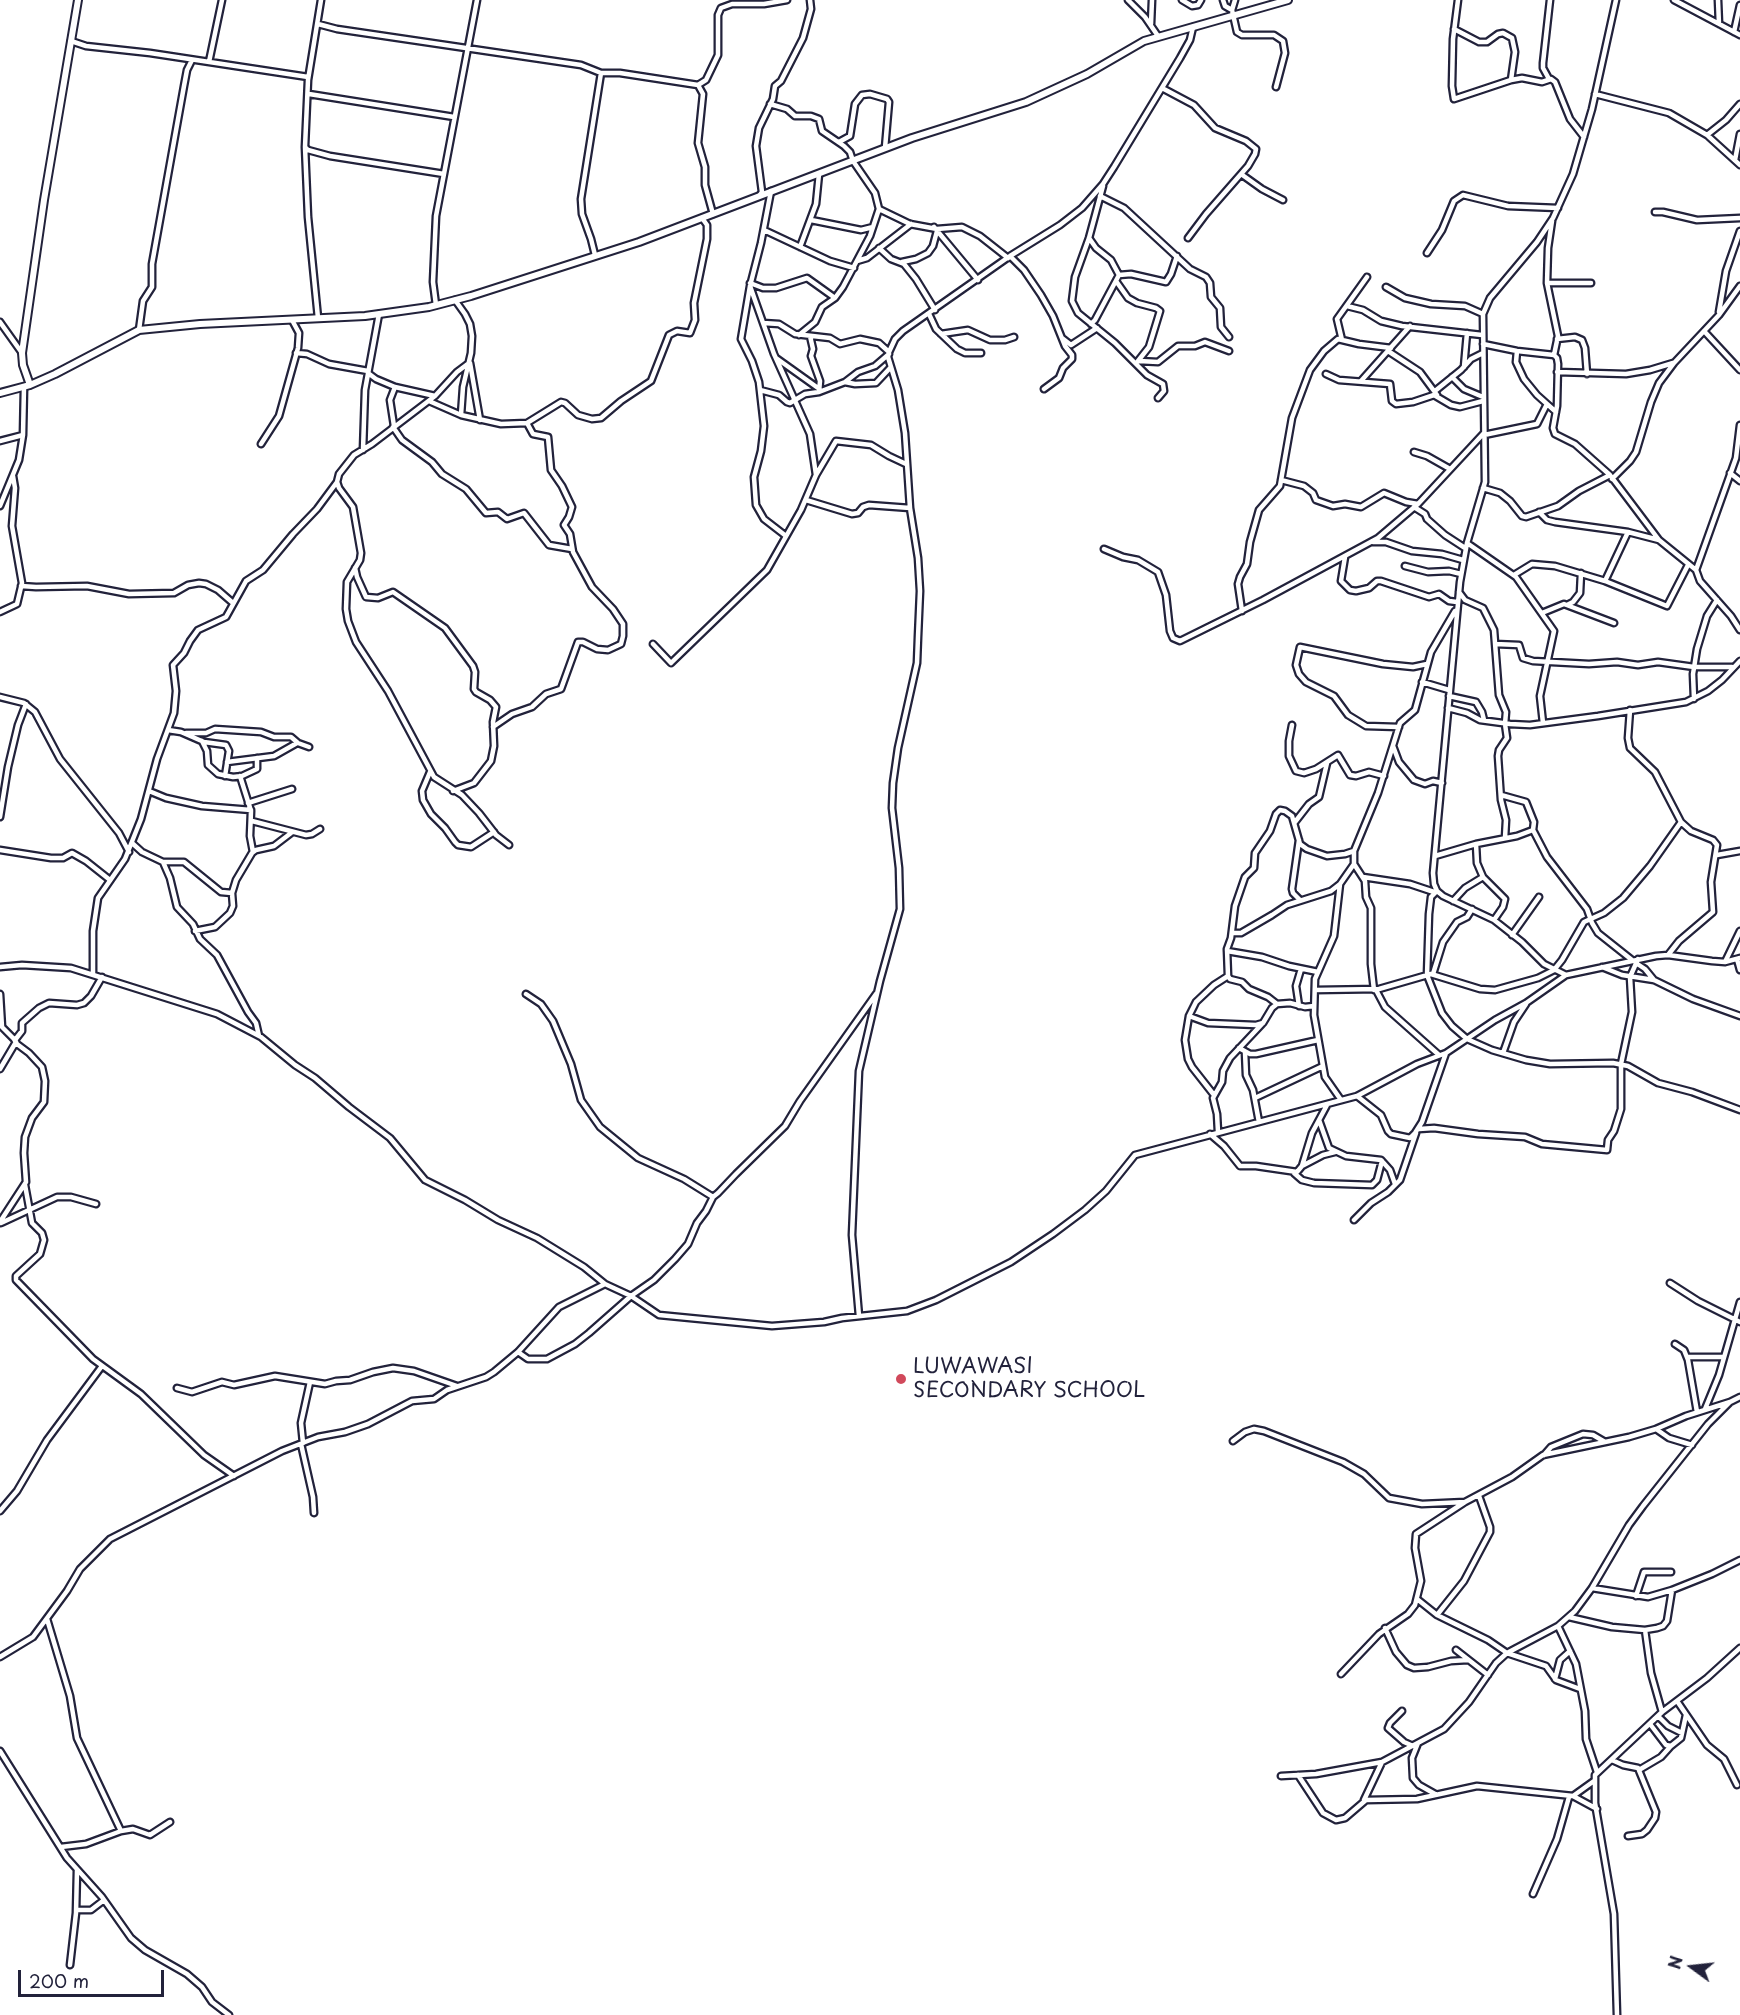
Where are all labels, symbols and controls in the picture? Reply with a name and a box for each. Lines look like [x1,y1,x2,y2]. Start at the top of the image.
place label: LUWAWASI SECONDARY SCHOOL [913,1354,1145,1404]
marker: LUWAWASI SECONDARY SCHOOL [894,1372,908,1386]
north arrow [1662,1937,1722,1997]
text: N [1661,1953,1688,1972]
scale bar [21,1958,166,1996]
text: 200 m [29,1967,89,1994]

